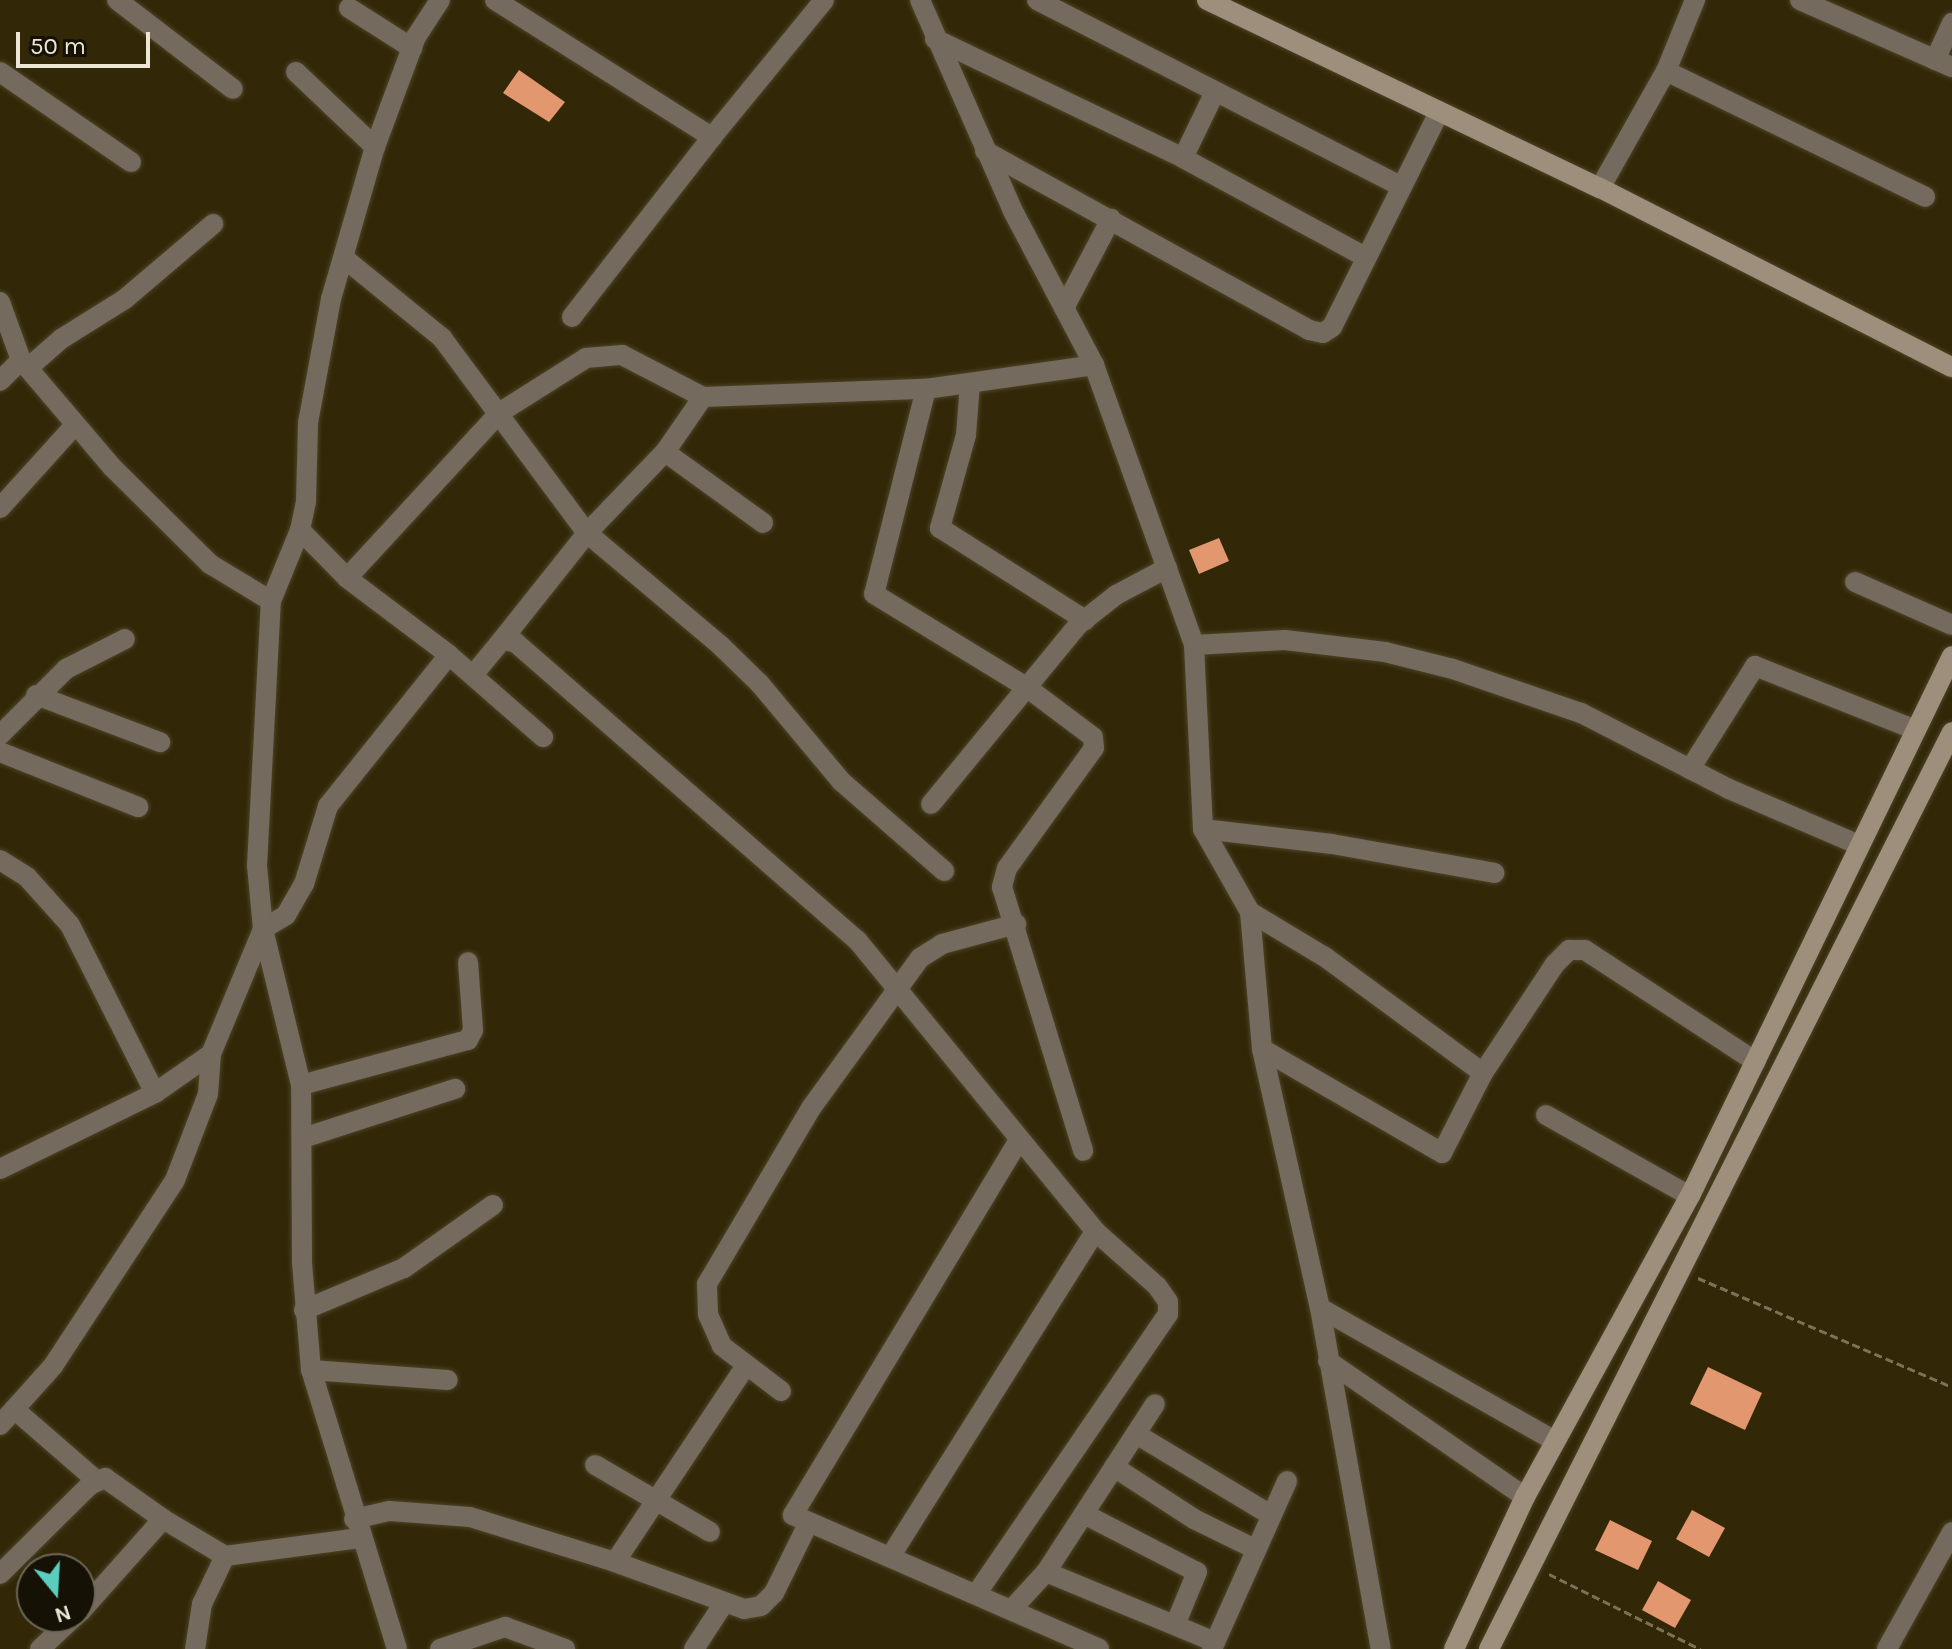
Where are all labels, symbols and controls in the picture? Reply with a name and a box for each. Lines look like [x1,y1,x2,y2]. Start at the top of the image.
scale bar [20,16,154,66]
text: 50 m [30,32,86,60]
north arrow [16,1553,96,1633]
text: N [51,1599,74,1629]

